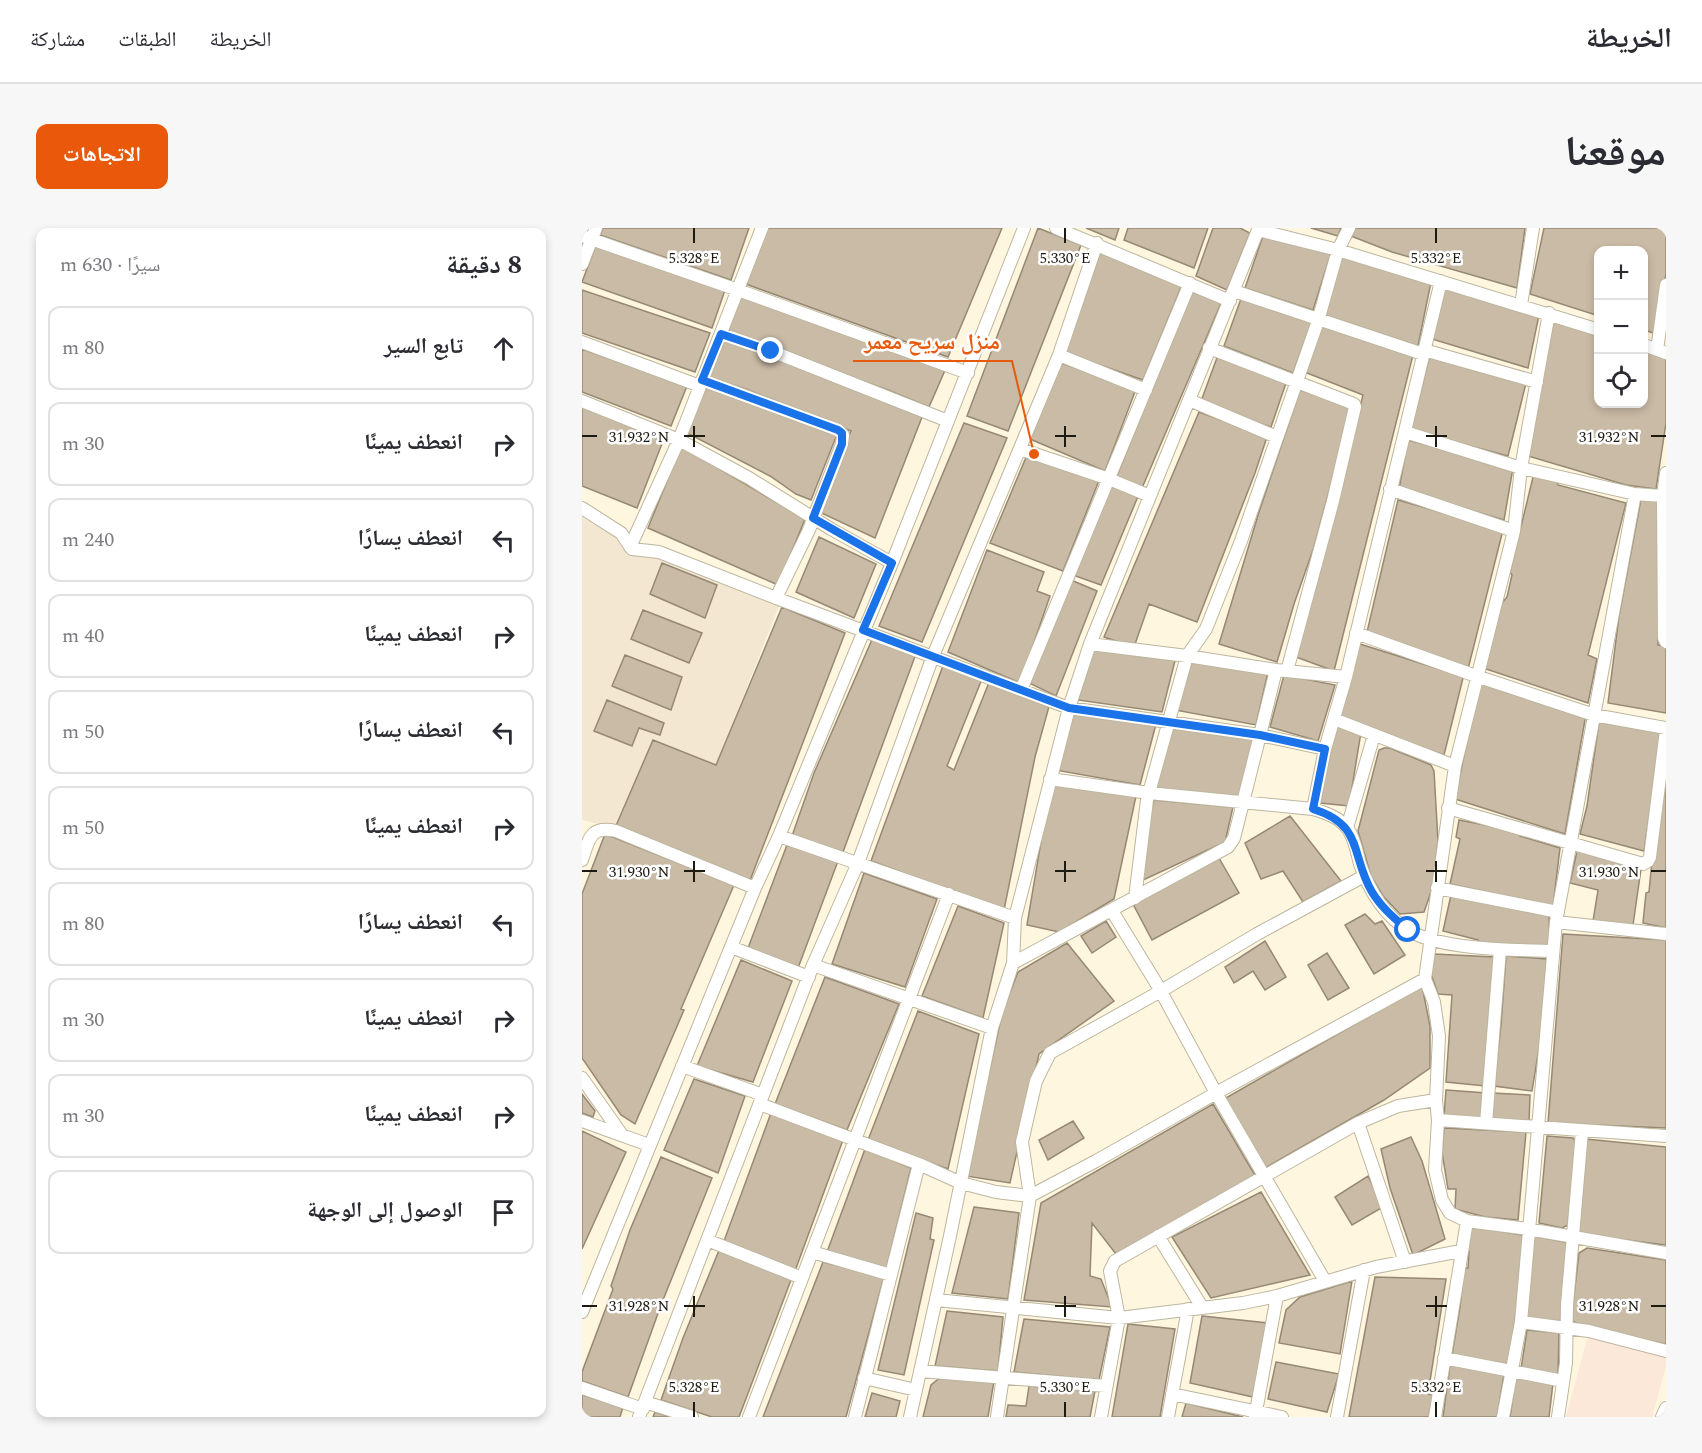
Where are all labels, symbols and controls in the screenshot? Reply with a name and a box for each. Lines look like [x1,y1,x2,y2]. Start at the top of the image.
text: الخريطة [1586,17,1672,60]
text: مشاركة [30,24,85,56]
text: الطبقات [118,24,177,56]
text: الخريطة [210,24,271,56]
text: موقعنا [1565,121,1666,184]
button: الاتجاهات [36,124,168,189]
text: 8 دقيقة [446,245,522,285]
map controls [1594,246,1648,408]
button: + [1594,246,1648,300]
text: 5.328°E [668,247,720,270]
text: 5.330°E [1039,247,1091,270]
text: 5.332°E [1410,247,1462,270]
text: سيرًا · 630 m [60,250,160,280]
button: − [1594,300,1648,354]
callout: منزل سريح معمر [853,321,1012,361]
text: منزل سريح معمر [863,326,1000,359]
text: تابع السير [384,330,463,363]
icon: ahead [487,332,520,365]
text: 80 m [62,333,104,363]
route end [757,337,783,363]
button: locate [1594,354,1648,408]
text: انعطف يمينًا [364,426,463,459]
text: 31.932°N [609,426,669,449]
text: 31.932°N [1579,426,1639,449]
icon: right [487,428,520,461]
text: 30 m [62,429,104,459]
text: انعطف يسارًا [358,522,463,555]
icon: left [487,524,520,557]
text: 240 m [62,525,114,555]
text: انعطف يمينًا [364,618,463,651]
icon: right [487,620,520,653]
text: 40 m [62,621,104,651]
text: انعطف يسارًا [358,714,463,747]
icon: left [487,716,520,749]
text: 50 m [62,717,104,747]
text: انعطف يمينًا [364,810,463,843]
icon: right [487,812,520,845]
text: 50 m [62,813,104,843]
text: 31.930°N [609,861,669,884]
text: 31.930°N [1579,861,1639,884]
text: انعطف يسارًا [358,906,463,939]
icon: left [487,908,520,941]
text: 80 m [62,909,104,939]
route start [1394,916,1420,942]
text: انعطف يمينًا [364,1002,463,1035]
icon: right [487,1004,520,1037]
text: 30 m [62,1005,104,1035]
text: انعطف يمينًا [364,1098,463,1131]
icon: right [487,1100,520,1133]
text: 30 m [62,1101,104,1131]
text: الوصول إلى الوجهة [307,1194,463,1227]
icon: arrive [487,1196,520,1229]
text: 31.928°N [609,1295,669,1318]
text: 31.928°N [1579,1295,1639,1318]
text: 5.328°E [668,1376,720,1399]
text: 5.330°E [1039,1376,1091,1399]
text: 5.332°E [1410,1376,1462,1399]

